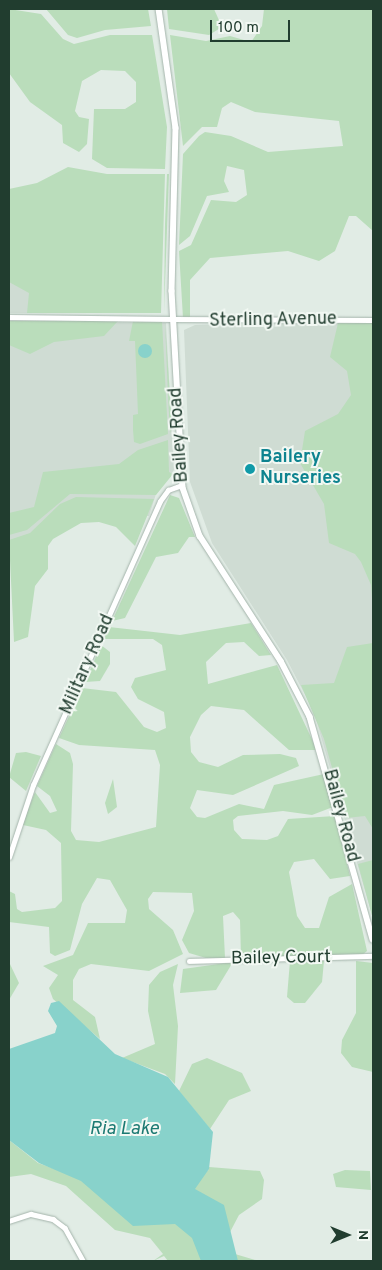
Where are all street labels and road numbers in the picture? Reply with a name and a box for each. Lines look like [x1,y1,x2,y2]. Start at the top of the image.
street label: Sterling Avenue [209,309,337,333]
street label: Bailey Road [166,387,194,483]
street label: Military Road [56,612,120,718]
street label: Bailey Road [317,767,363,865]
street label: Bailey Court [231,947,331,971]

